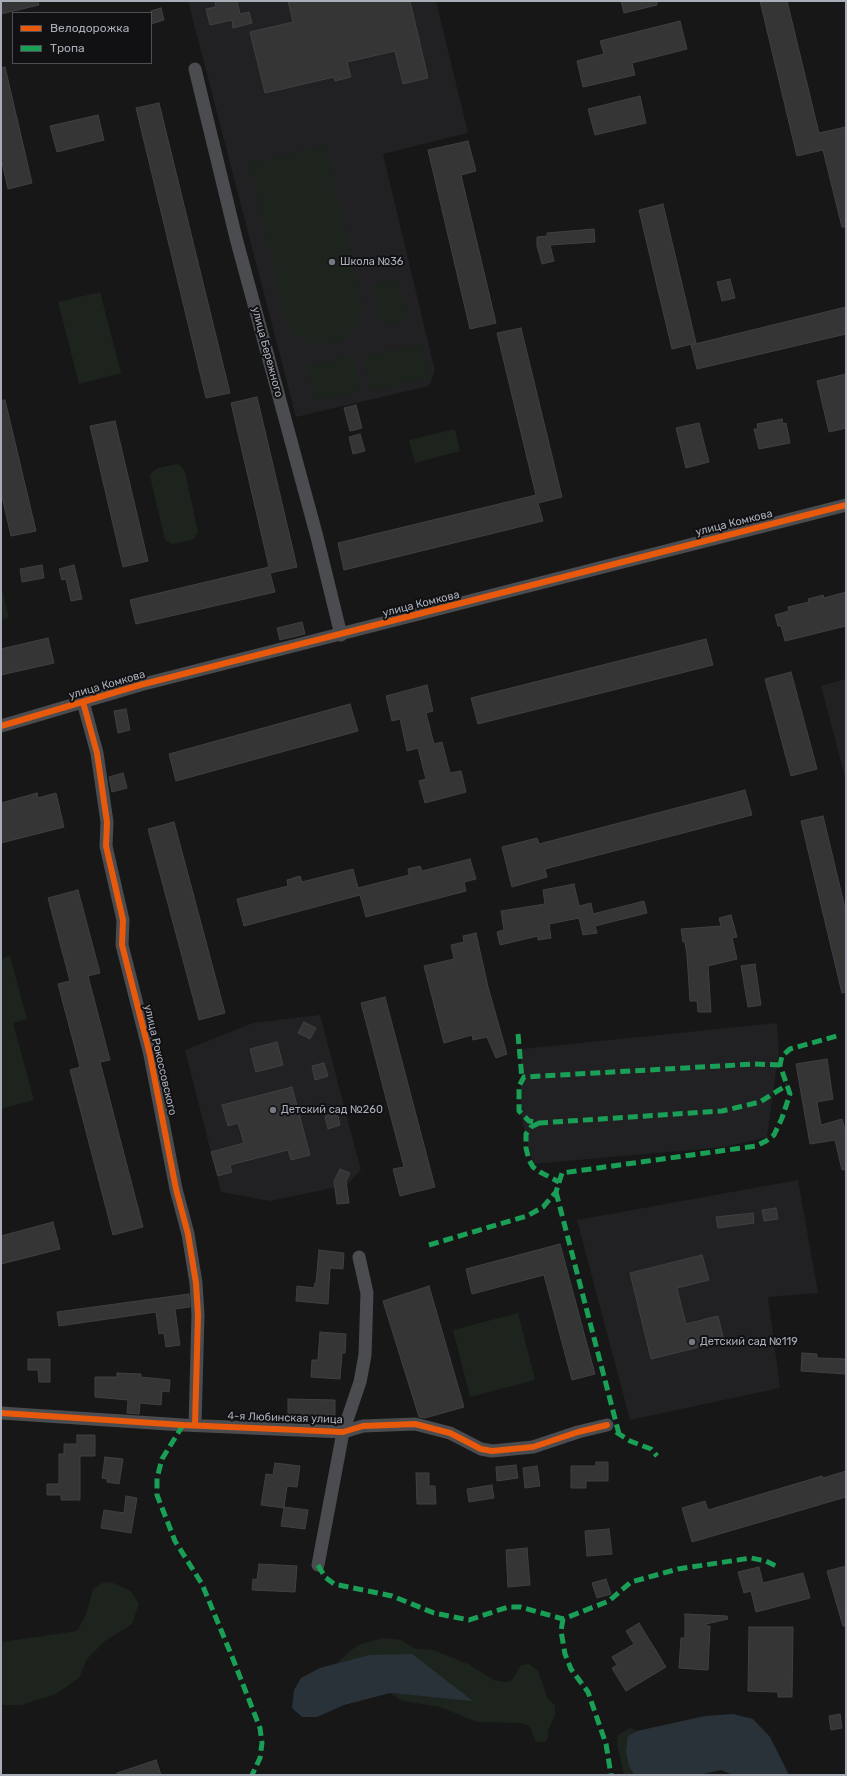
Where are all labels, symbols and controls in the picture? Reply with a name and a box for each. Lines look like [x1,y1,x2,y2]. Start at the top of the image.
legend [12,12,152,64]
text: Велодорожка [50,21,129,35]
text: Тропа [50,41,85,55]
place label: Школа №36 [340,255,403,269]
marker: Школа №36 [327,257,337,267]
street label: улица Бережного [249,305,285,399]
street label: улица Комкова [694,507,774,539]
street label: улица Комкова [381,588,461,620]
street label: улица Комкова [67,668,147,702]
street label: улица Рокоссовского [141,1003,179,1117]
place label: Детский сад №260 [281,1103,383,1117]
marker: Детский сад №260 [268,1105,278,1115]
place label: Детский сад №119 [700,1335,798,1349]
marker: Детский сад №119 [687,1337,697,1347]
street label: 4-я Любинская улица [227,1409,343,1427]

